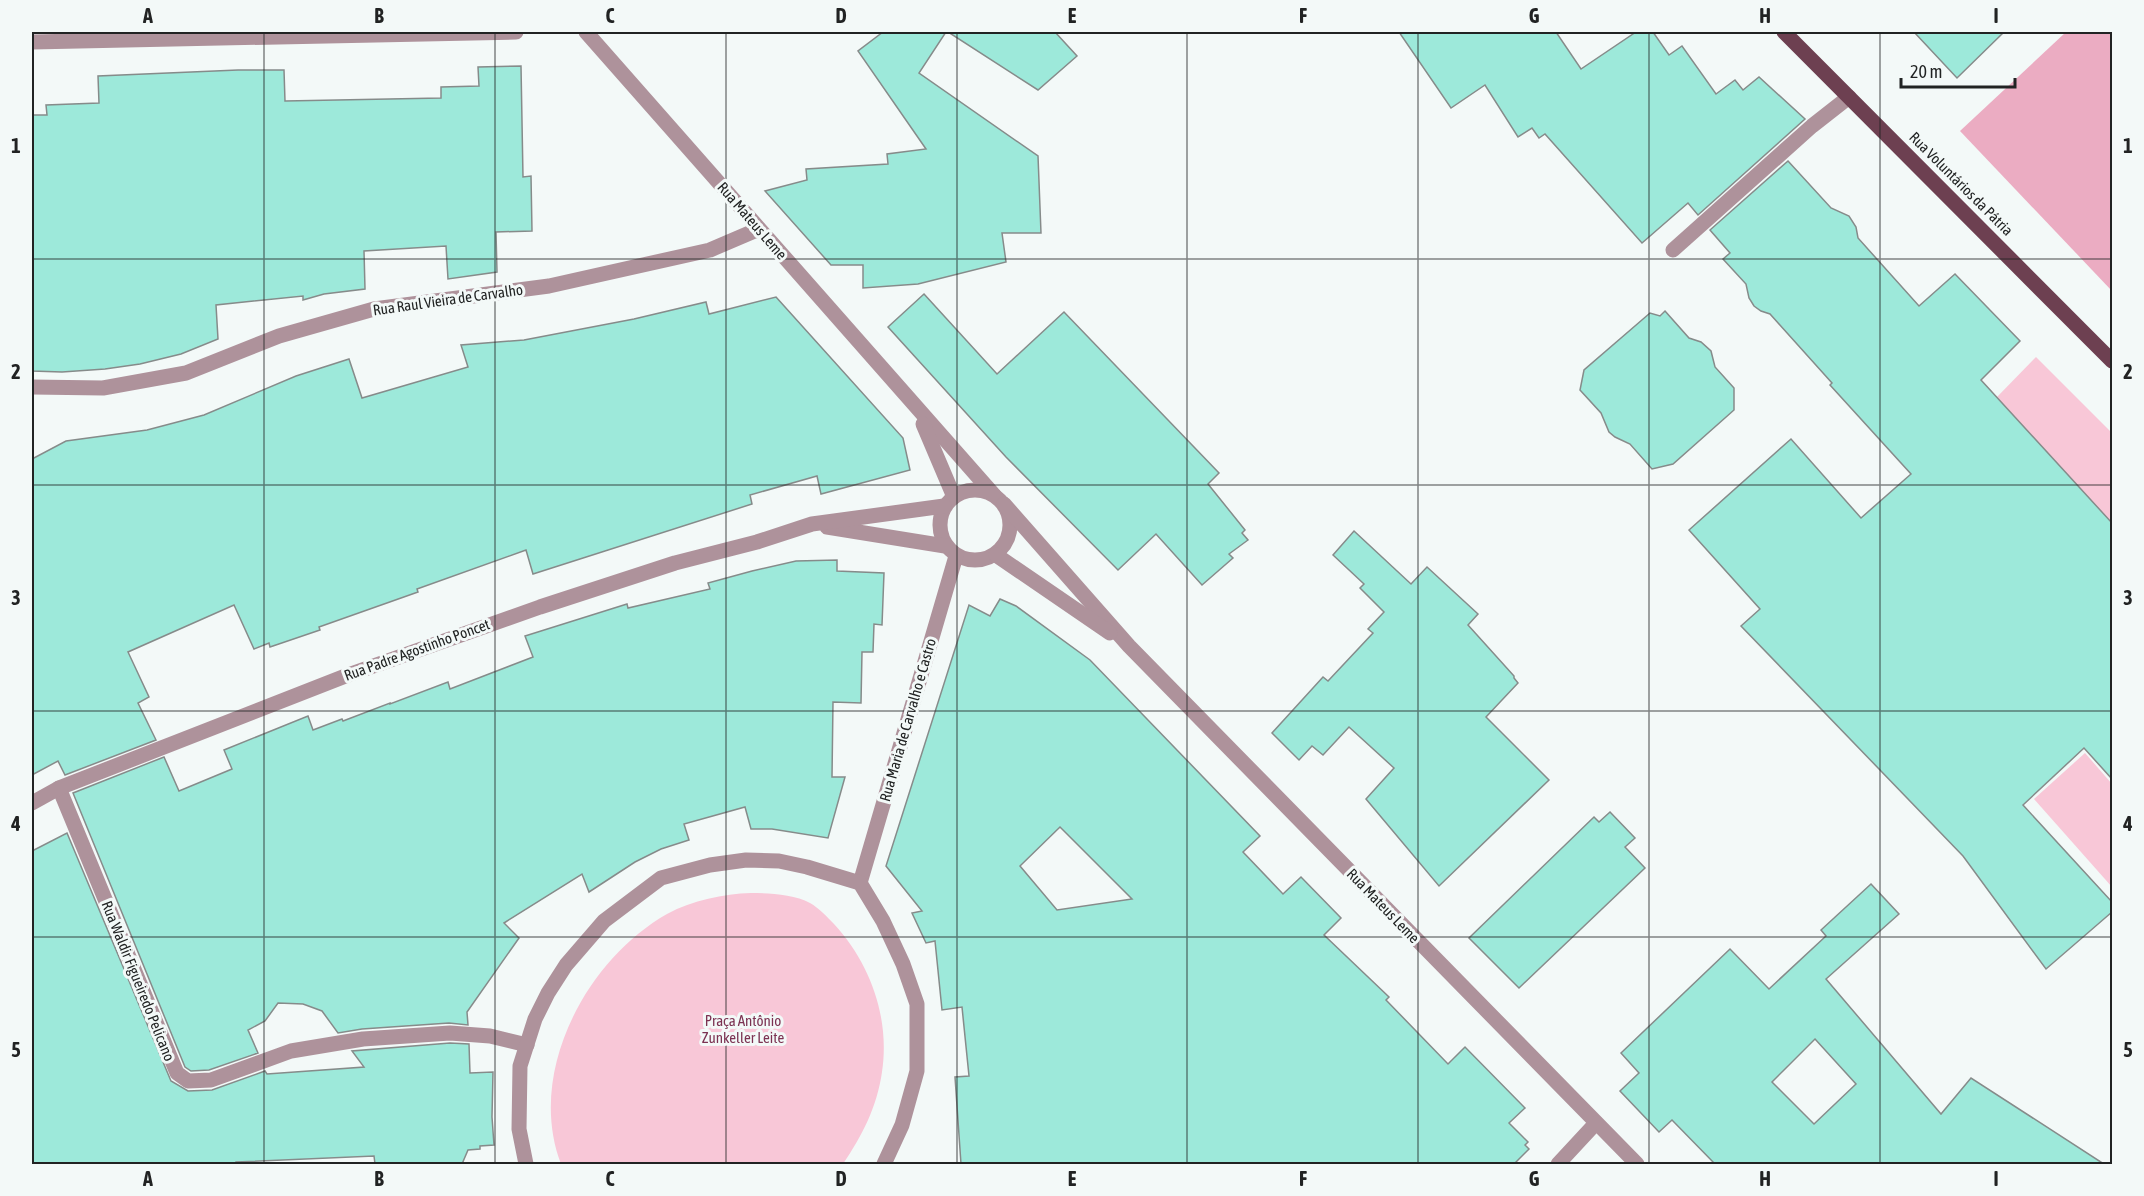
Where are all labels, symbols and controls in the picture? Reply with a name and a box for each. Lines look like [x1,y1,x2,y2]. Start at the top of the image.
text: A [142,4,153,27]
text: B [374,4,384,27]
text: C [606,4,615,27]
text: D [835,4,847,27]
text: E [1068,4,1077,27]
text: F [1299,4,1307,27]
text: G [1529,4,1540,27]
text: H [1759,4,1771,27]
text: I [1993,4,1999,27]
scale bar [1901,51,2015,89]
text: 20 m [1910,61,1942,82]
street label: Rua Voluntários da Pátria [1906,128,2017,239]
text: 1 [11,134,21,157]
text: 1 [2123,134,2133,157]
street label: Rua Mateus Leme [714,179,791,263]
street label: Rua Raul Vieira de Carvalho [372,281,524,318]
text: 2 [11,360,21,383]
text: 2 [2123,360,2133,383]
text: 3 [11,586,21,609]
text: 3 [2123,586,2133,609]
street label: Rua Padre Agostinho Poncet [342,615,492,684]
street label: Rua Maria de Carvalho e Castro [876,636,939,803]
text: 4 [10,812,21,835]
text: 4 [2122,812,2133,835]
street label: Rua Mateus Leme [1344,865,1423,946]
street label: Rua Waldir Figueiredo Pelicano [99,898,178,1063]
park label: Praça Antônio Zunkeller Leite [702,1012,784,1046]
text: 5 [11,1038,21,1061]
text: 5 [2123,1038,2133,1061]
text: A [142,1167,153,1190]
text: B [374,1167,384,1190]
text: C [606,1167,615,1190]
text: D [835,1167,847,1190]
text: E [1068,1167,1077,1190]
text: F [1299,1167,1307,1190]
text: G [1529,1167,1540,1190]
text: H [1759,1167,1771,1190]
text: I [1993,1167,1999,1190]

